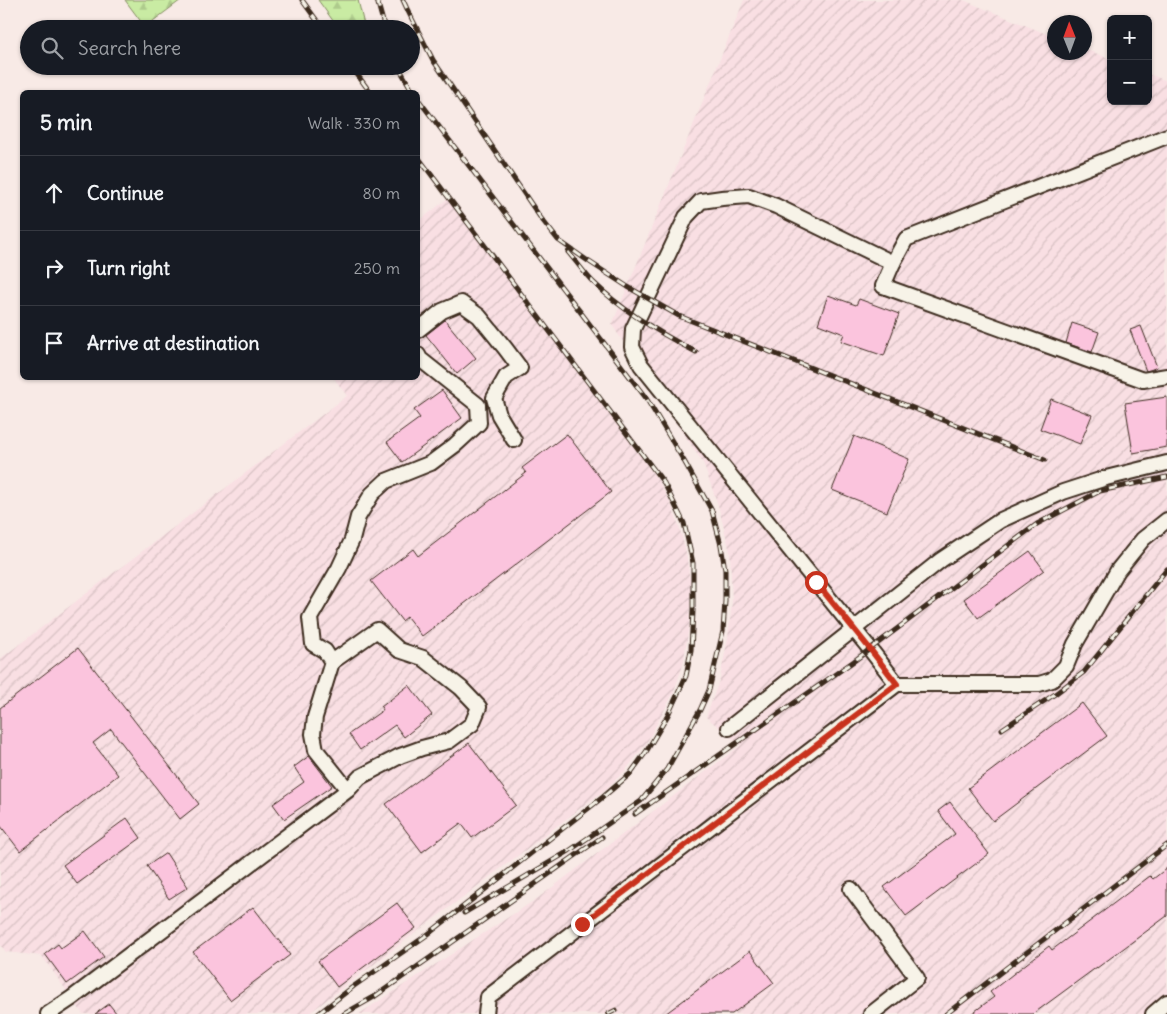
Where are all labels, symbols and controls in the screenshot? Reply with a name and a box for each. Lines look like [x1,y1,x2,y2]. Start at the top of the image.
north arrow [1047,15,1092,60]
map controls [1107,15,1152,105]
button: + [1107,15,1152,60]
search box [20,20,420,75]
icon: search [38,34,66,62]
text: Search here [78,36,181,60]
button: − [1107,60,1152,105]
text: 5 min [40,109,92,136]
text: Walk · 330 m [307,113,400,133]
icon: ahead [40,179,68,207]
text: Continue [87,181,164,205]
text: 80 m [362,183,400,203]
icon: right [40,254,68,282]
text: Turn right [87,256,170,280]
text: 250 m [354,258,400,278]
icon: arrive [40,329,68,357]
text: Arrive at destination [87,331,260,355]
route start [805,571,828,594]
route end [571,913,594,936]

